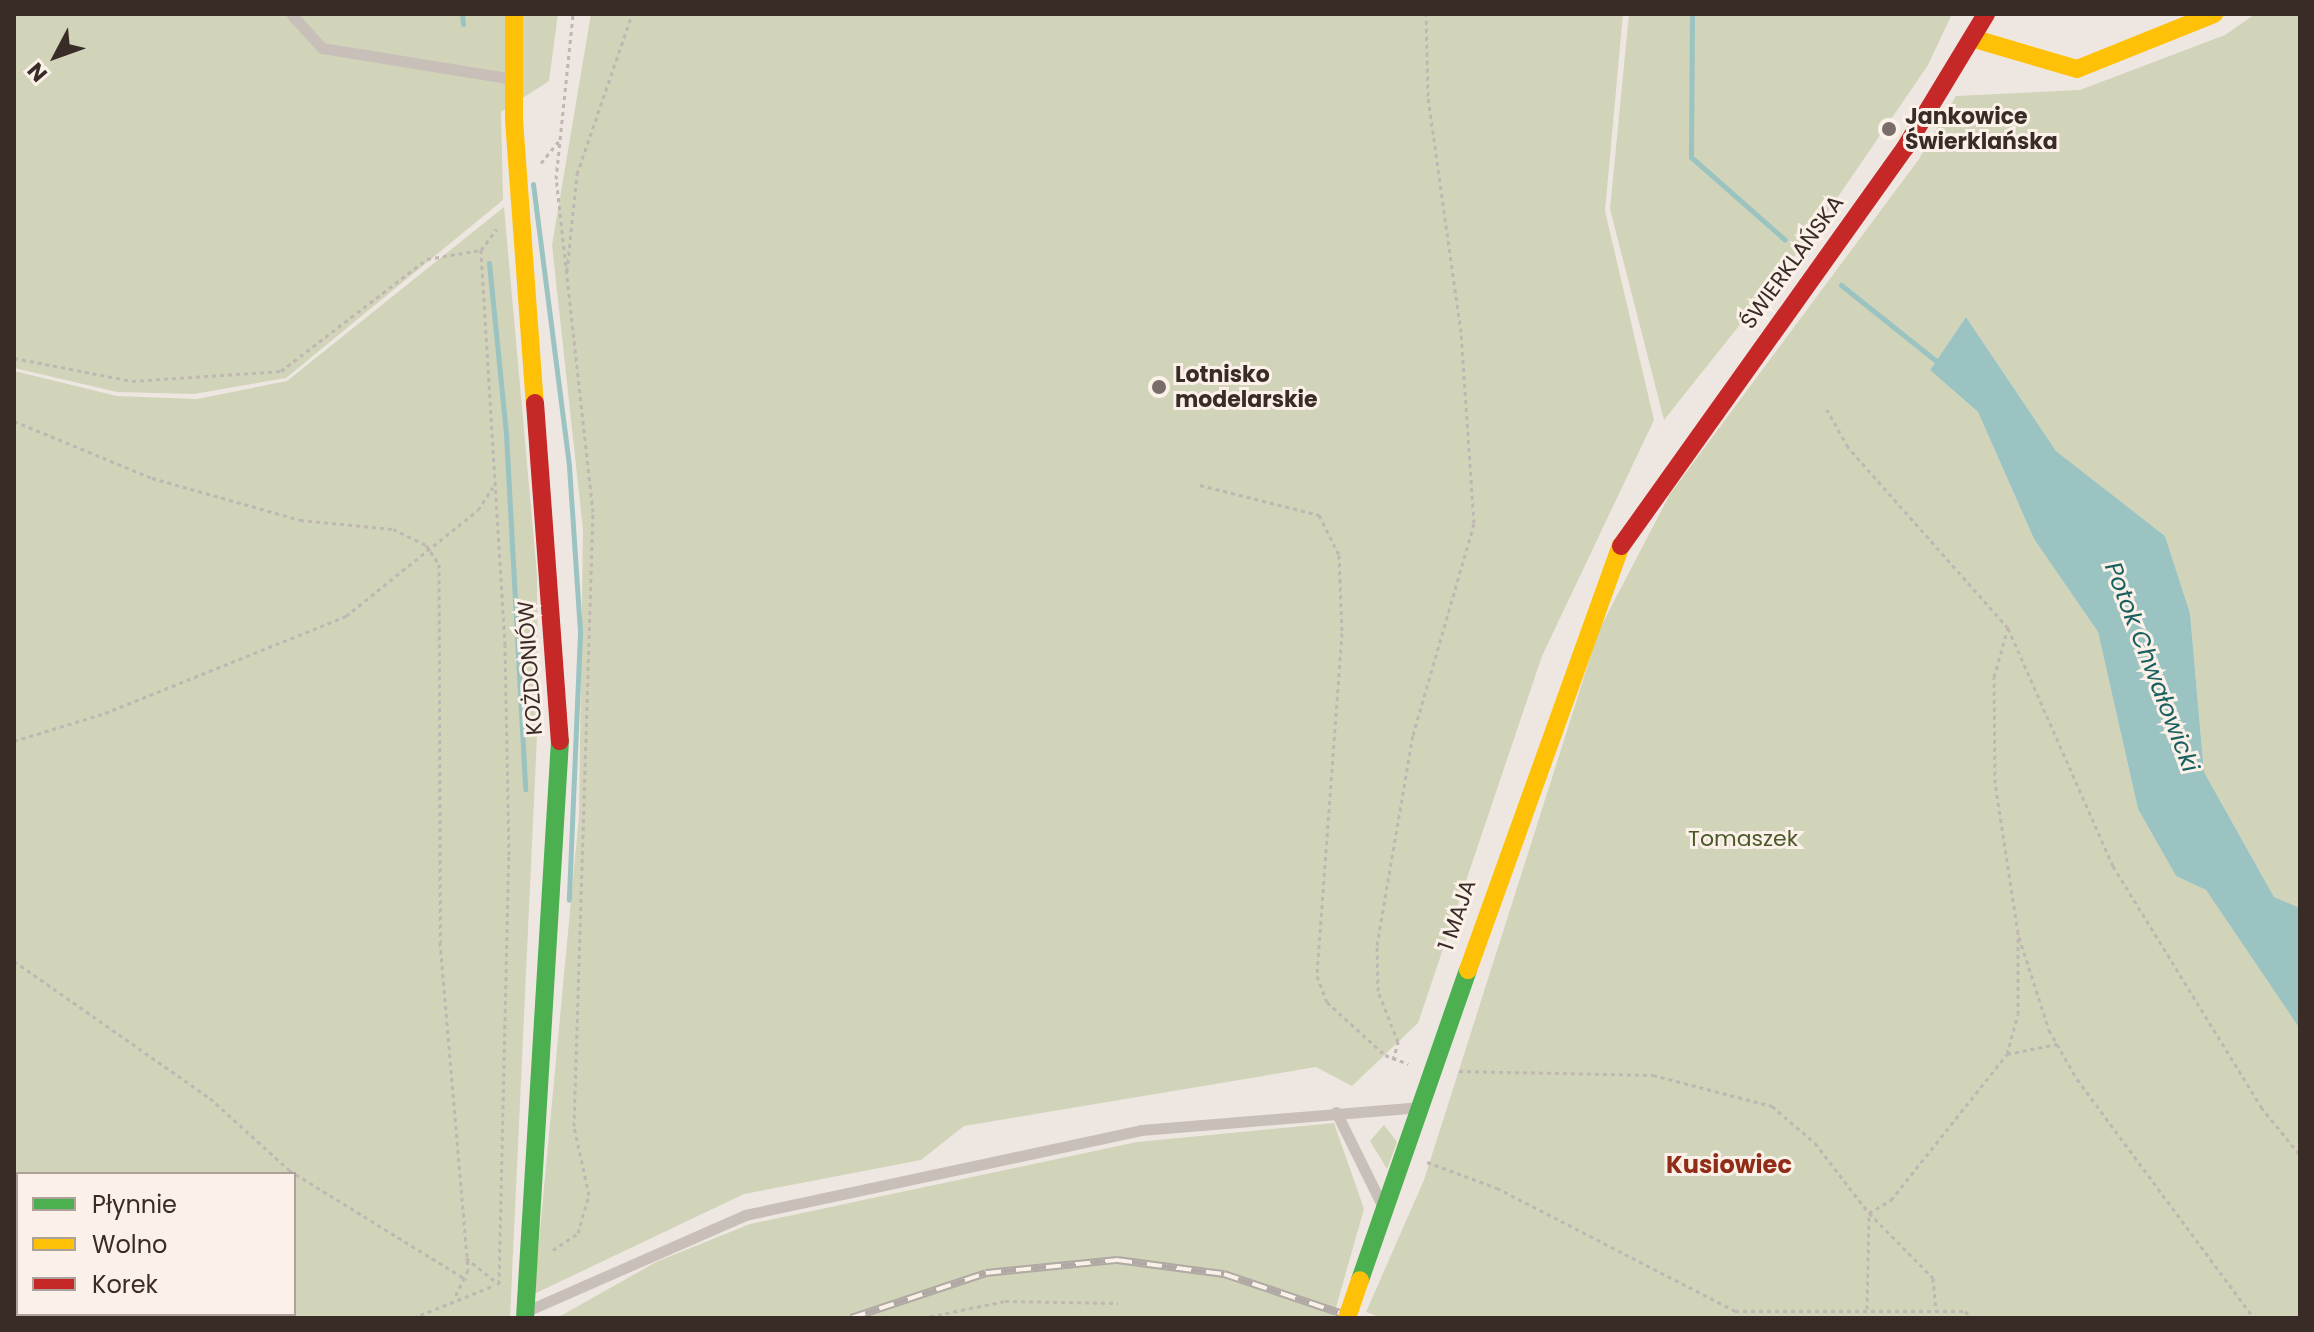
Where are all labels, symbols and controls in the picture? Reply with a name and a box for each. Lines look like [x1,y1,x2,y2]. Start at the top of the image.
north arrow [16,16,96,96]
text: N [20,56,55,88]
place label: Jankowice Świerklańska [1905,103,2058,154]
marker: Jankowice Świerklańska [1880,120,1898,138]
street label: ŚWIERKLAŃSKA [1735,190,1849,334]
place label: Lotnisko modelarskie [1175,361,1318,412]
marker: Lotnisko modelarskie [1150,378,1168,396]
water label: Potok Chwałowicki [2099,558,2205,776]
street label: KOŻDONIÓW [512,600,548,736]
park label: Tomaszek [1688,826,1798,852]
street label: 1 MAJA [1433,876,1481,954]
district label: Kusiowiec [1666,1151,1792,1179]
legend [16,1172,296,1316]
text: Płynnie [92,1188,177,1221]
text: Wolno [92,1228,167,1261]
text: Korek [92,1268,158,1301]

